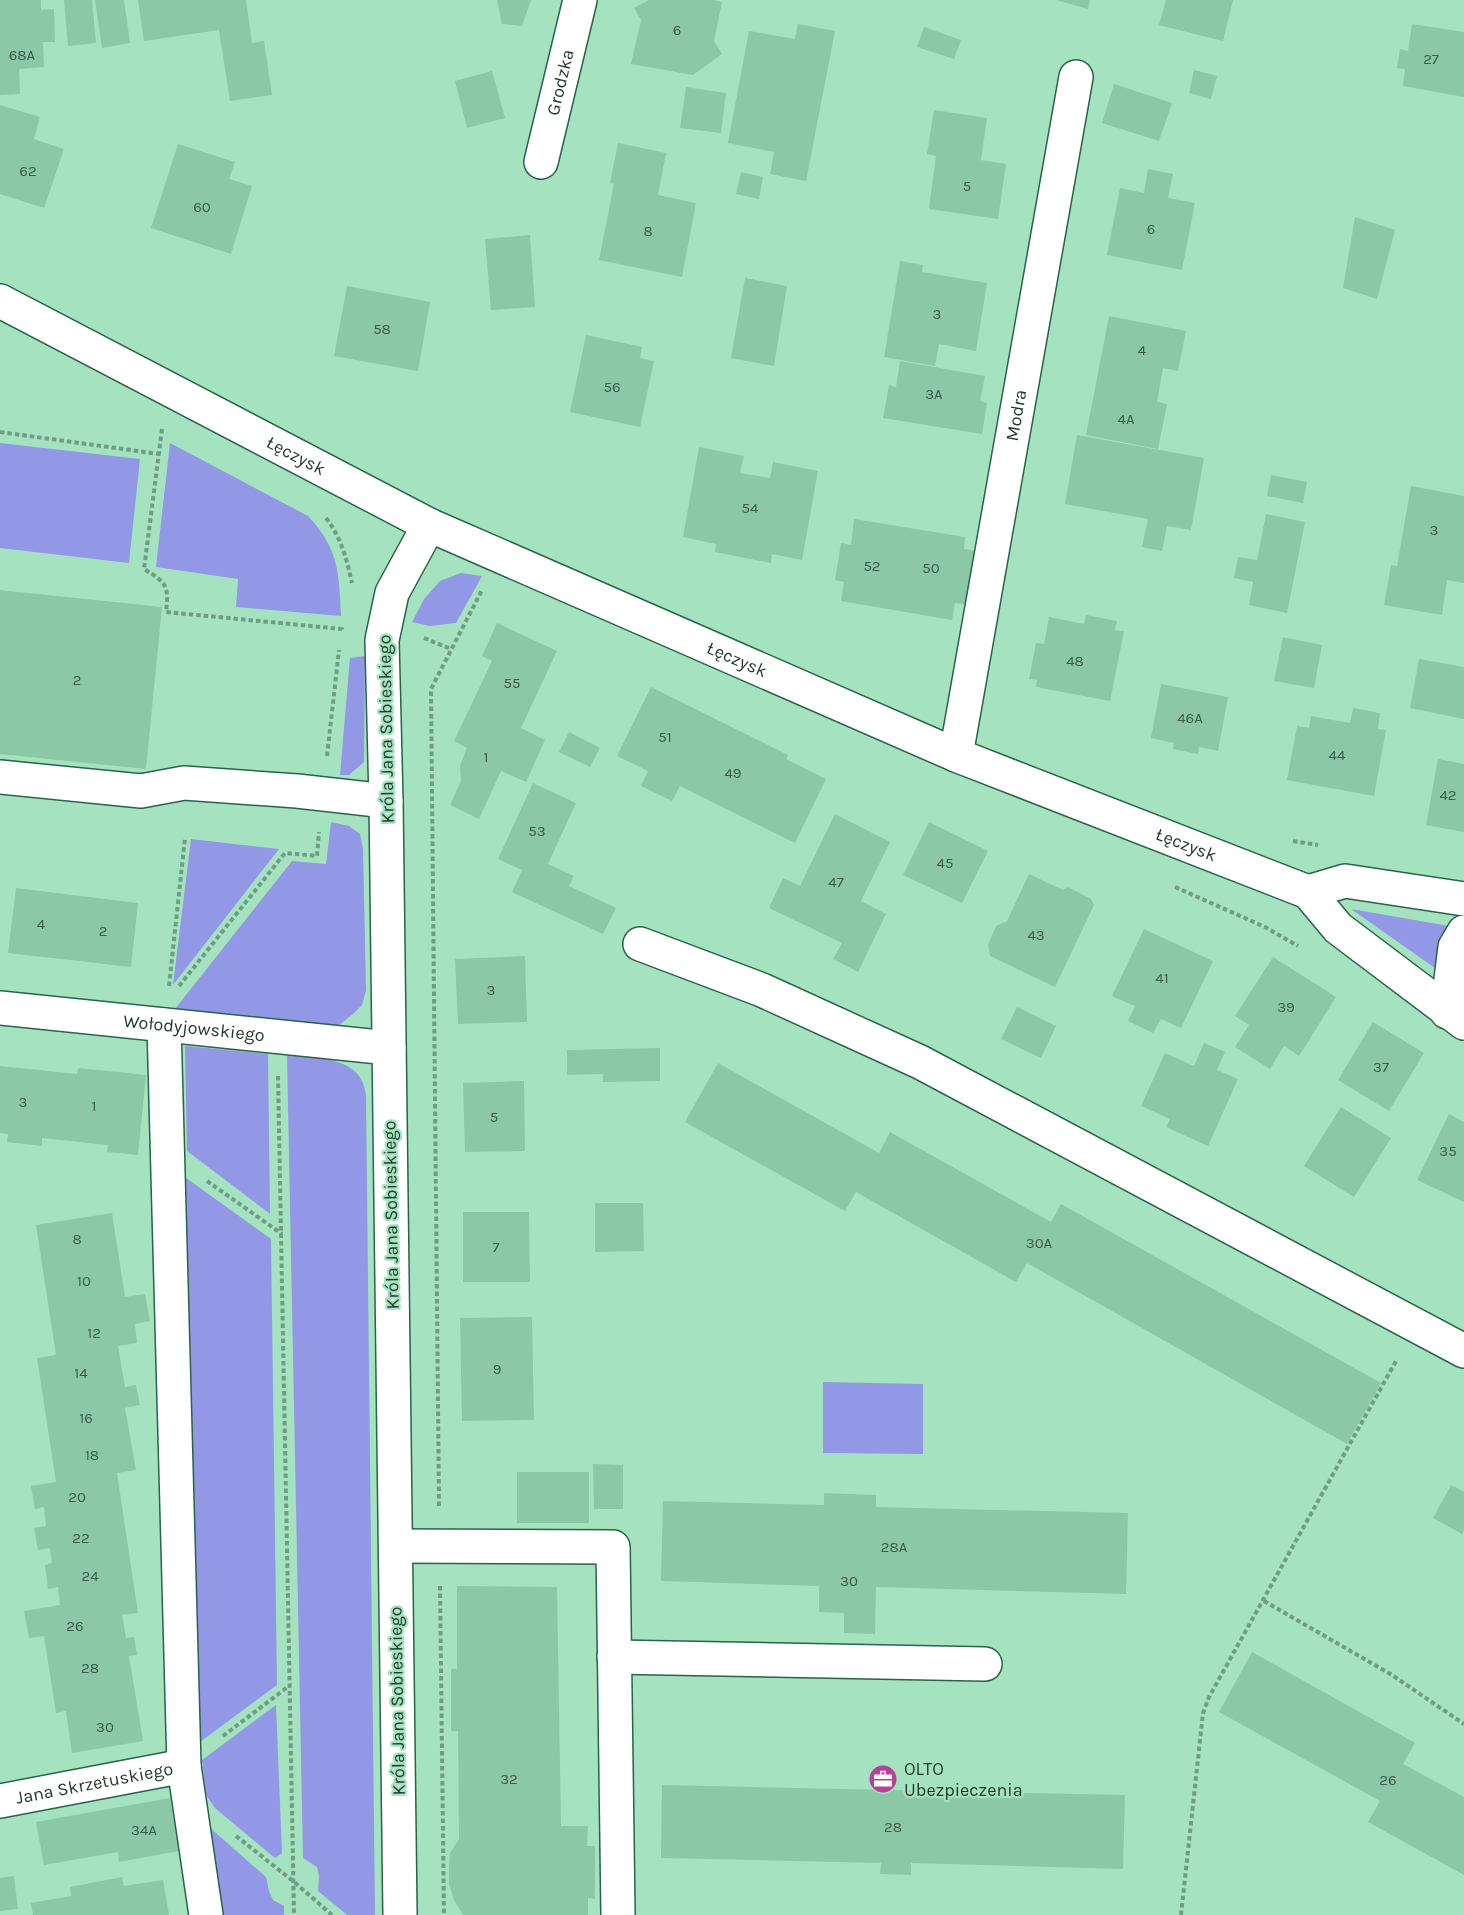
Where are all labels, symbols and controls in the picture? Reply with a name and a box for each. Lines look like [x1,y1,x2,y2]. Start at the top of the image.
house number: 6 [673,21,681,39]
house number: 68A [9,46,36,64]
street label: Grodzka [542,47,579,118]
house number: 27 [1423,50,1439,68]
house number: 62 [19,162,37,180]
house number: 5 [963,177,971,195]
house number: 60 [193,198,211,216]
house number: 6 [1147,220,1155,238]
house number: 8 [643,222,653,240]
house number: 3 [933,305,941,323]
house number: 58 [373,320,391,338]
house number: 4 [1138,341,1147,359]
house number: 56 [603,378,621,396]
house number: 3A [925,385,943,403]
street label: Modra [1001,388,1032,443]
house number: 4A [1118,410,1135,428]
street label: Łęczysk [263,431,329,480]
house number: 54 [742,499,759,517]
house number: 3 [1430,521,1438,539]
house number: 52 [863,557,881,575]
house number: 50 [922,559,940,577]
street label: Króla Jana Sobieskiego [373,634,399,824]
street label: Łęczysk [703,637,771,682]
house number: 48 [1066,652,1084,670]
house number: 2 [73,671,81,689]
house number: 55 [504,674,520,692]
house number: 46A [1177,709,1203,727]
house number: 51 [658,728,672,746]
house number: 44 [1329,746,1346,764]
house number: 1 [484,748,488,766]
house number: 49 [724,764,742,782]
house number: 42 [1439,786,1457,804]
house number: 53 [528,822,546,840]
street label: Łęczysk [1153,823,1220,866]
house number: 45 [937,854,953,872]
house number: 47 [828,873,844,891]
house number: 4 [37,915,46,933]
house number: 2 [99,922,107,940]
house number: 43 [1027,926,1045,944]
house number: 41 [1155,969,1169,987]
house number: 3 [487,981,495,999]
house number: 39 [1277,998,1295,1016]
street label: Wołodyjowskiego [122,1010,266,1046]
house number: 37 [1373,1058,1389,1076]
house number: 3 [19,1093,27,1111]
house number: 1 [92,1097,96,1115]
house number: 5 [490,1108,498,1126]
street label: Króla Jana Sobieskiego [378,1120,404,1310]
house number: 35 [1439,1142,1457,1160]
house number: 8 [72,1230,82,1248]
house number: 30A [1026,1234,1053,1252]
house number: 7 [492,1238,500,1256]
house number: 10 [77,1272,91,1290]
house number: 12 [87,1324,101,1342]
house number: 9 [493,1360,501,1378]
house number: 14 [74,1364,88,1382]
house number: 16 [79,1409,93,1427]
house number: 18 [85,1446,99,1464]
house number: 20 [68,1488,86,1506]
house number: 22 [72,1529,90,1547]
house number: 28A [881,1538,908,1556]
house number: 24 [81,1567,99,1585]
house number: 30 [840,1572,858,1590]
street label: Króla Jana Sobieskiego [384,1606,410,1796]
house number: 26 [66,1617,84,1635]
house number: 28 [81,1659,99,1677]
house number: 30 [96,1718,114,1736]
street label: Jana Skrzetuskiego [14,1757,175,1809]
place label: OLTO Ubezpieczenia [904,1758,1023,1801]
office icon: OLTO Ubezpieczenia [867,1763,899,1795]
house number: 32 [500,1770,518,1788]
house number: 26 [1379,1771,1397,1789]
house number: 28 [884,1818,902,1836]
house number: 34A [131,1821,157,1839]

